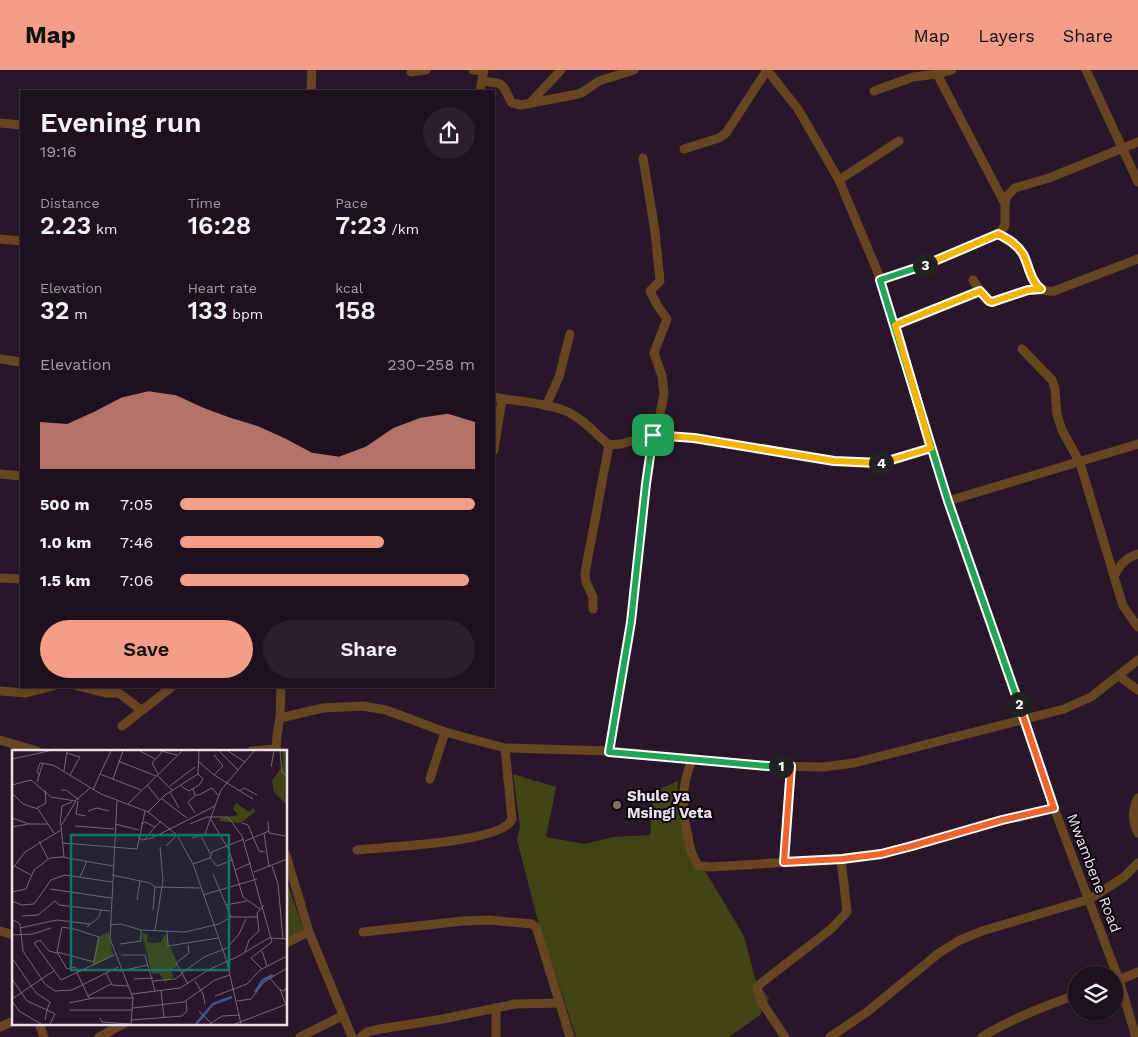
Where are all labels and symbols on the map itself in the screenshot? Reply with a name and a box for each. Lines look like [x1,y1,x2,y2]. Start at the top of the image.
pin: 3 [912,252,938,278]
pin [632,414,674,456]
pin: 4 [868,450,894,476]
pin: 2 [1006,692,1032,716]
inset map [12,750,288,1024]
pin: 1 [768,754,794,778]
place label: Shule ya Msingi Veta [627,787,713,822]
marker: Shule ya Msingi Veta [611,799,623,811]
street label: Mwambene Road [1063,811,1125,935]

